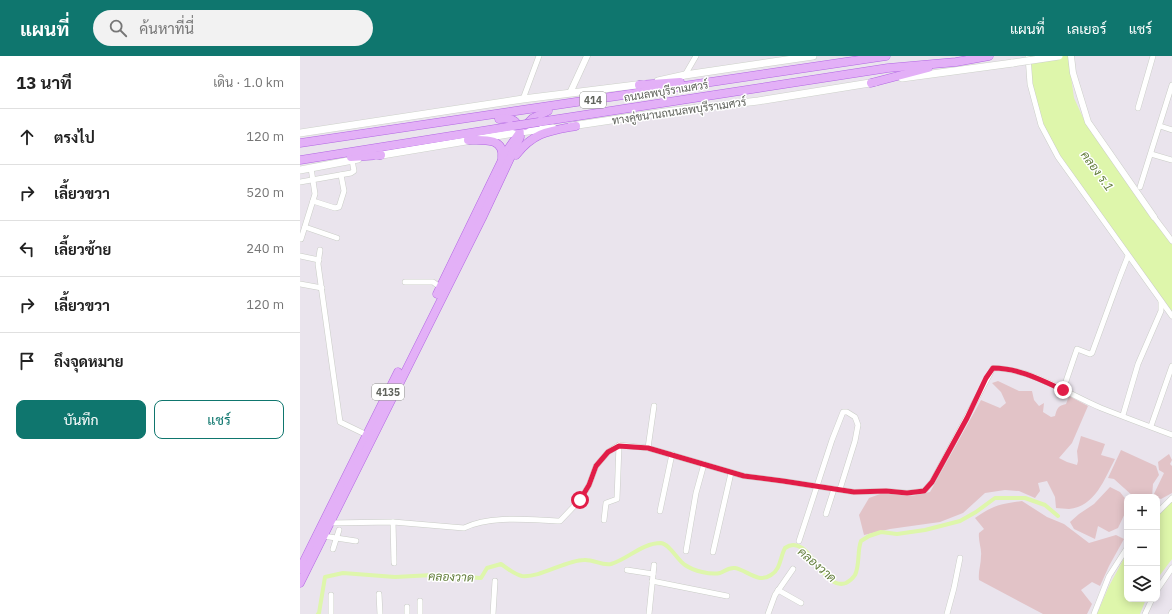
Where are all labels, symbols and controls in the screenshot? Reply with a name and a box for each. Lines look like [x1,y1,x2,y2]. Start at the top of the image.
search box [93,10,373,46]
text: แผนที่ [20,17,69,41]
icon: search [107,17,129,39]
text: ค้นหาที่นี่ [139,19,194,38]
text: แผนที่ [1010,20,1045,38]
text: เลเยอร์ [1067,20,1107,38]
text: แชร์ [1129,20,1152,38]
text: 13 นาที [16,72,72,94]
text: เดิน · 1.0 km [213,74,284,91]
street label: ถนนลพบุรีราเมศวร์ [623,76,710,107]
road number: 414 [580,92,606,108]
street label: ทางคู่ขนานถนนลพบุรีราเมศวร์ [611,94,747,129]
icon: ahead [16,126,38,148]
text: ตรงไป [54,128,95,147]
text: 120 m [246,128,284,145]
water label: คลอง ร.1 [1078,148,1117,194]
icon: right [16,182,38,204]
text: เลี้ยวขวา [54,184,110,203]
text: 520 m [246,184,284,201]
icon: left [16,238,38,260]
text: เลี้ยวซ้าย [54,240,111,259]
text: 240 m [246,240,284,257]
icon: right [16,294,38,316]
text: เลี้ยวขวา [54,296,110,315]
text: 120 m [246,296,284,313]
icon: arrive [16,350,38,372]
text: ถึงจุดหมาย [54,352,124,371]
route end [1054,381,1072,399]
road number: 4135 [372,384,404,400]
button: บันทึก [16,400,146,439]
button: แชร์ [154,400,284,439]
route start [571,491,589,509]
map controls [1124,494,1160,602]
button: + [1124,494,1160,530]
button: − [1124,530,1160,566]
water label: คลองวาด [795,544,840,585]
button: layers [1124,566,1160,602]
water label: คลองวาด [428,568,474,585]

